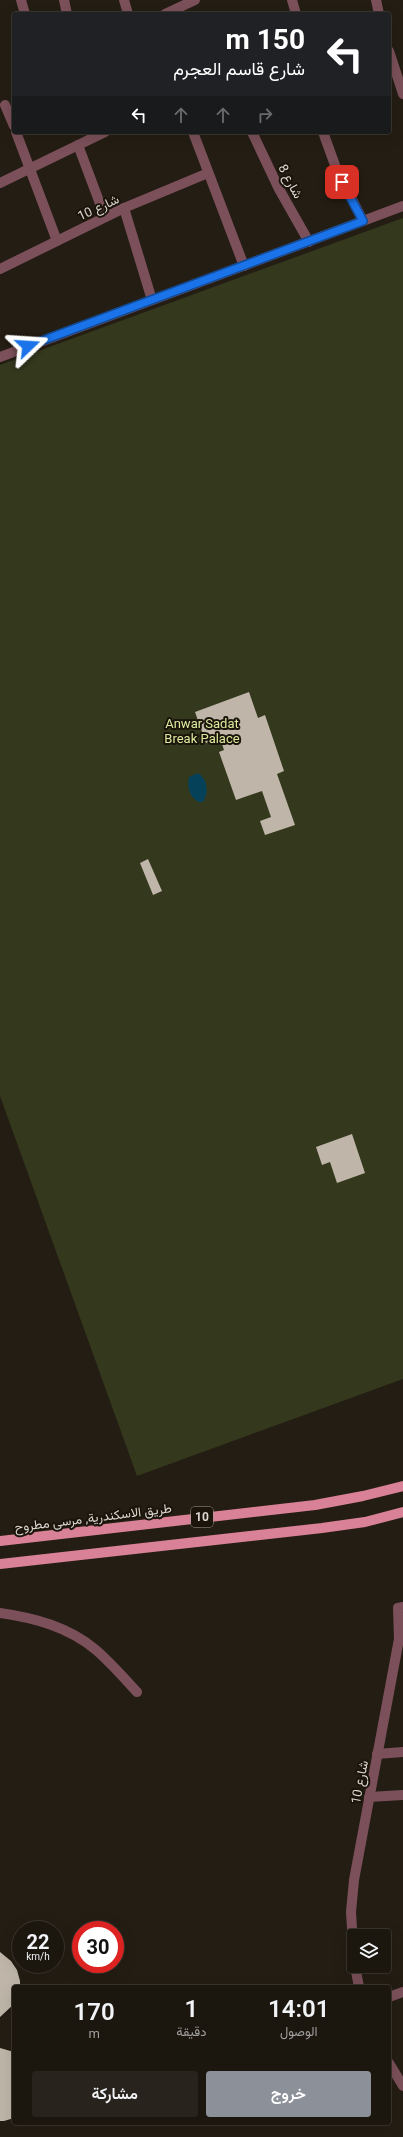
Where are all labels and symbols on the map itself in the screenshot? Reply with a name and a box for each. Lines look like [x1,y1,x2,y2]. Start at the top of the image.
street label: شارع 8 [274,162,306,202]
pin [325,165,359,199]
street label: شارع 10 [75,191,122,225]
position arrow [7.0,325,49.0,367]
park label: Anwar Sadat Break Palace [164,716,240,746]
street label: طريق الاسكندرية, مرسى مطروح [14,1500,173,1537]
road number: 10 [191,1507,213,1527]
street label: شارع 10 [348,1759,373,1806]
speed limit sign: 30 [72,1921,124,1973]

